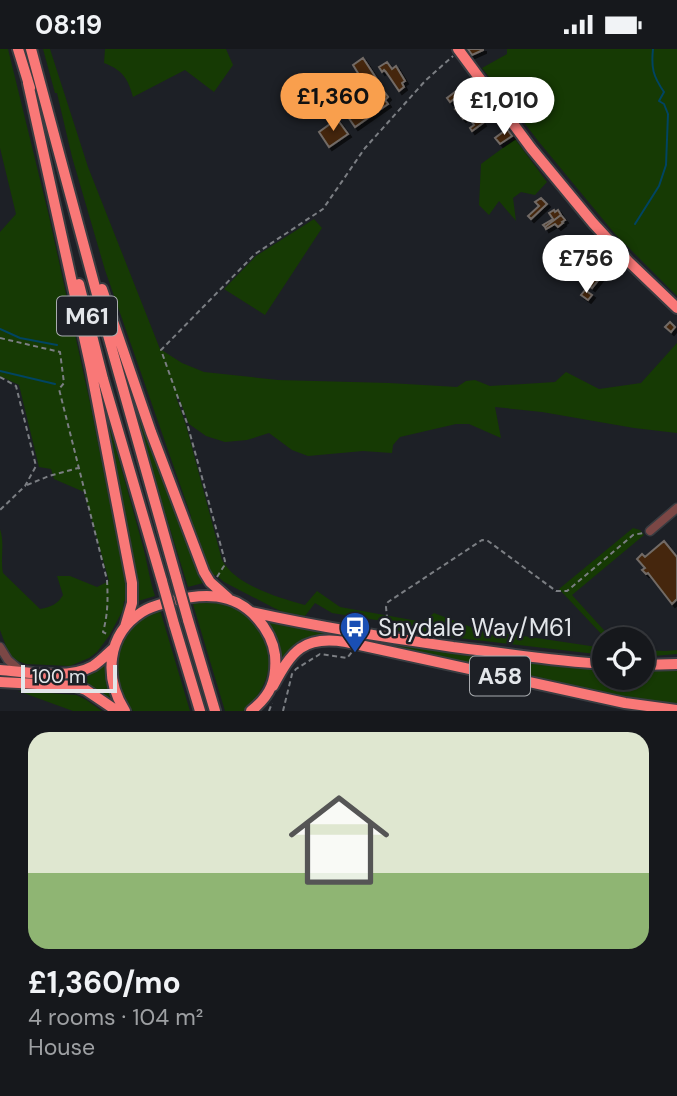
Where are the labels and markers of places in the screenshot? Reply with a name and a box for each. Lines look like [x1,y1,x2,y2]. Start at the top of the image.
pin: £1,360 [276,73,390,133]
pin: £1,010 [447,77,561,137]
pin: £756 [545,236,627,295]
bus stop icon: Snydale Way/M61 [338,610,372,654]
place label: Snydale Way/M61 [378,612,572,643]

